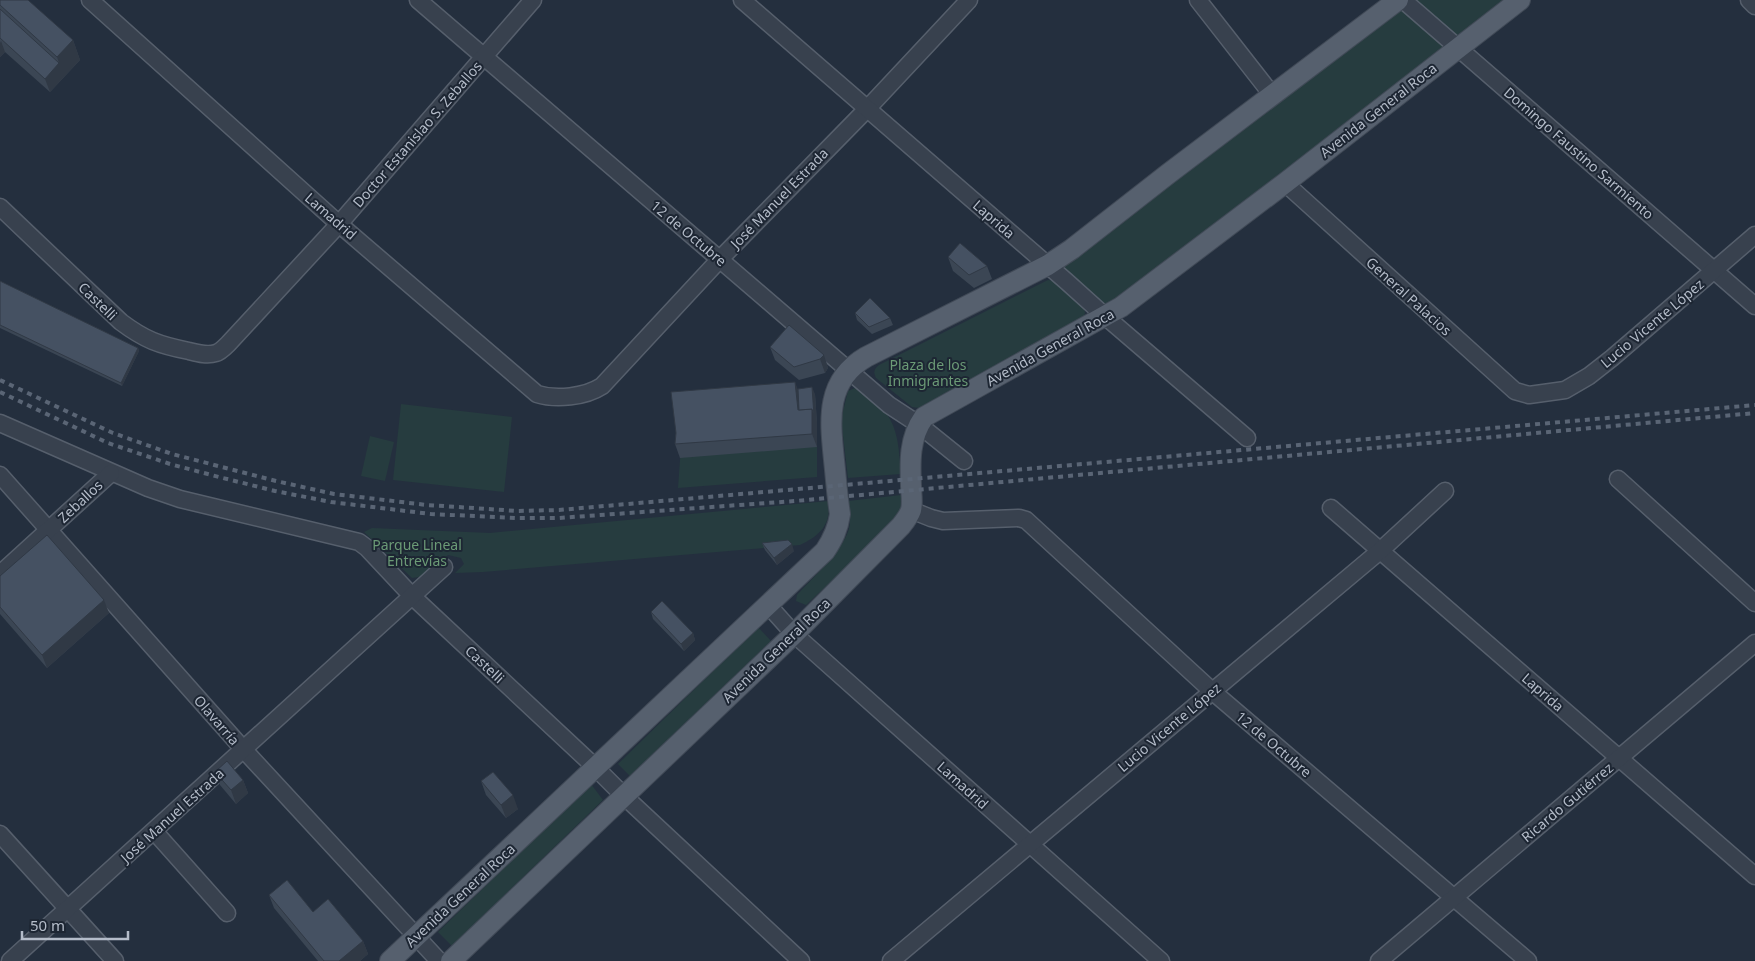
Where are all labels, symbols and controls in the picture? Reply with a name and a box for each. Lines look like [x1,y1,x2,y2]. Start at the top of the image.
street label: Doctor Estanislao S. Zeballos [348,57,486,211]
street label: Avenida General Roca [1316,58,1440,162]
street label: Domingo Faustino Sarmiento [1500,83,1658,223]
street label: José Manuel Estrada [725,144,832,254]
street label: Lamadrid [301,188,361,244]
street label: 12 de Octubre [647,196,731,270]
street label: Laprida [969,196,1019,242]
street label: General Palacios [1362,253,1456,340]
street label: Lucio Vicente López [1596,274,1708,372]
street label: Castelli [74,278,122,324]
street label: Avenida General Roca [983,304,1117,390]
park label: Plaza de los Inmigrantes [888,355,968,390]
street label: Zeballos [53,475,107,527]
park label: Parque Lineal Entrevías [372,535,462,570]
street label: Avenida General Roca [718,593,834,707]
street label: Castelli [461,641,509,687]
street label: Laprida [1518,669,1568,715]
street label: Lucio Vicente López [1113,678,1225,776]
street label: Olavarría [190,691,244,749]
street label: 12 de Octubre [1232,707,1316,781]
street label: Lamadrid [933,757,993,813]
street label: Ricardo Gutiérrez [1517,758,1617,846]
street label: José Manuel Estrada [115,763,228,868]
street label: Avenida General Roca [401,839,519,951]
scale bar [22,908,129,940]
text: 50 m [30,915,65,935]

